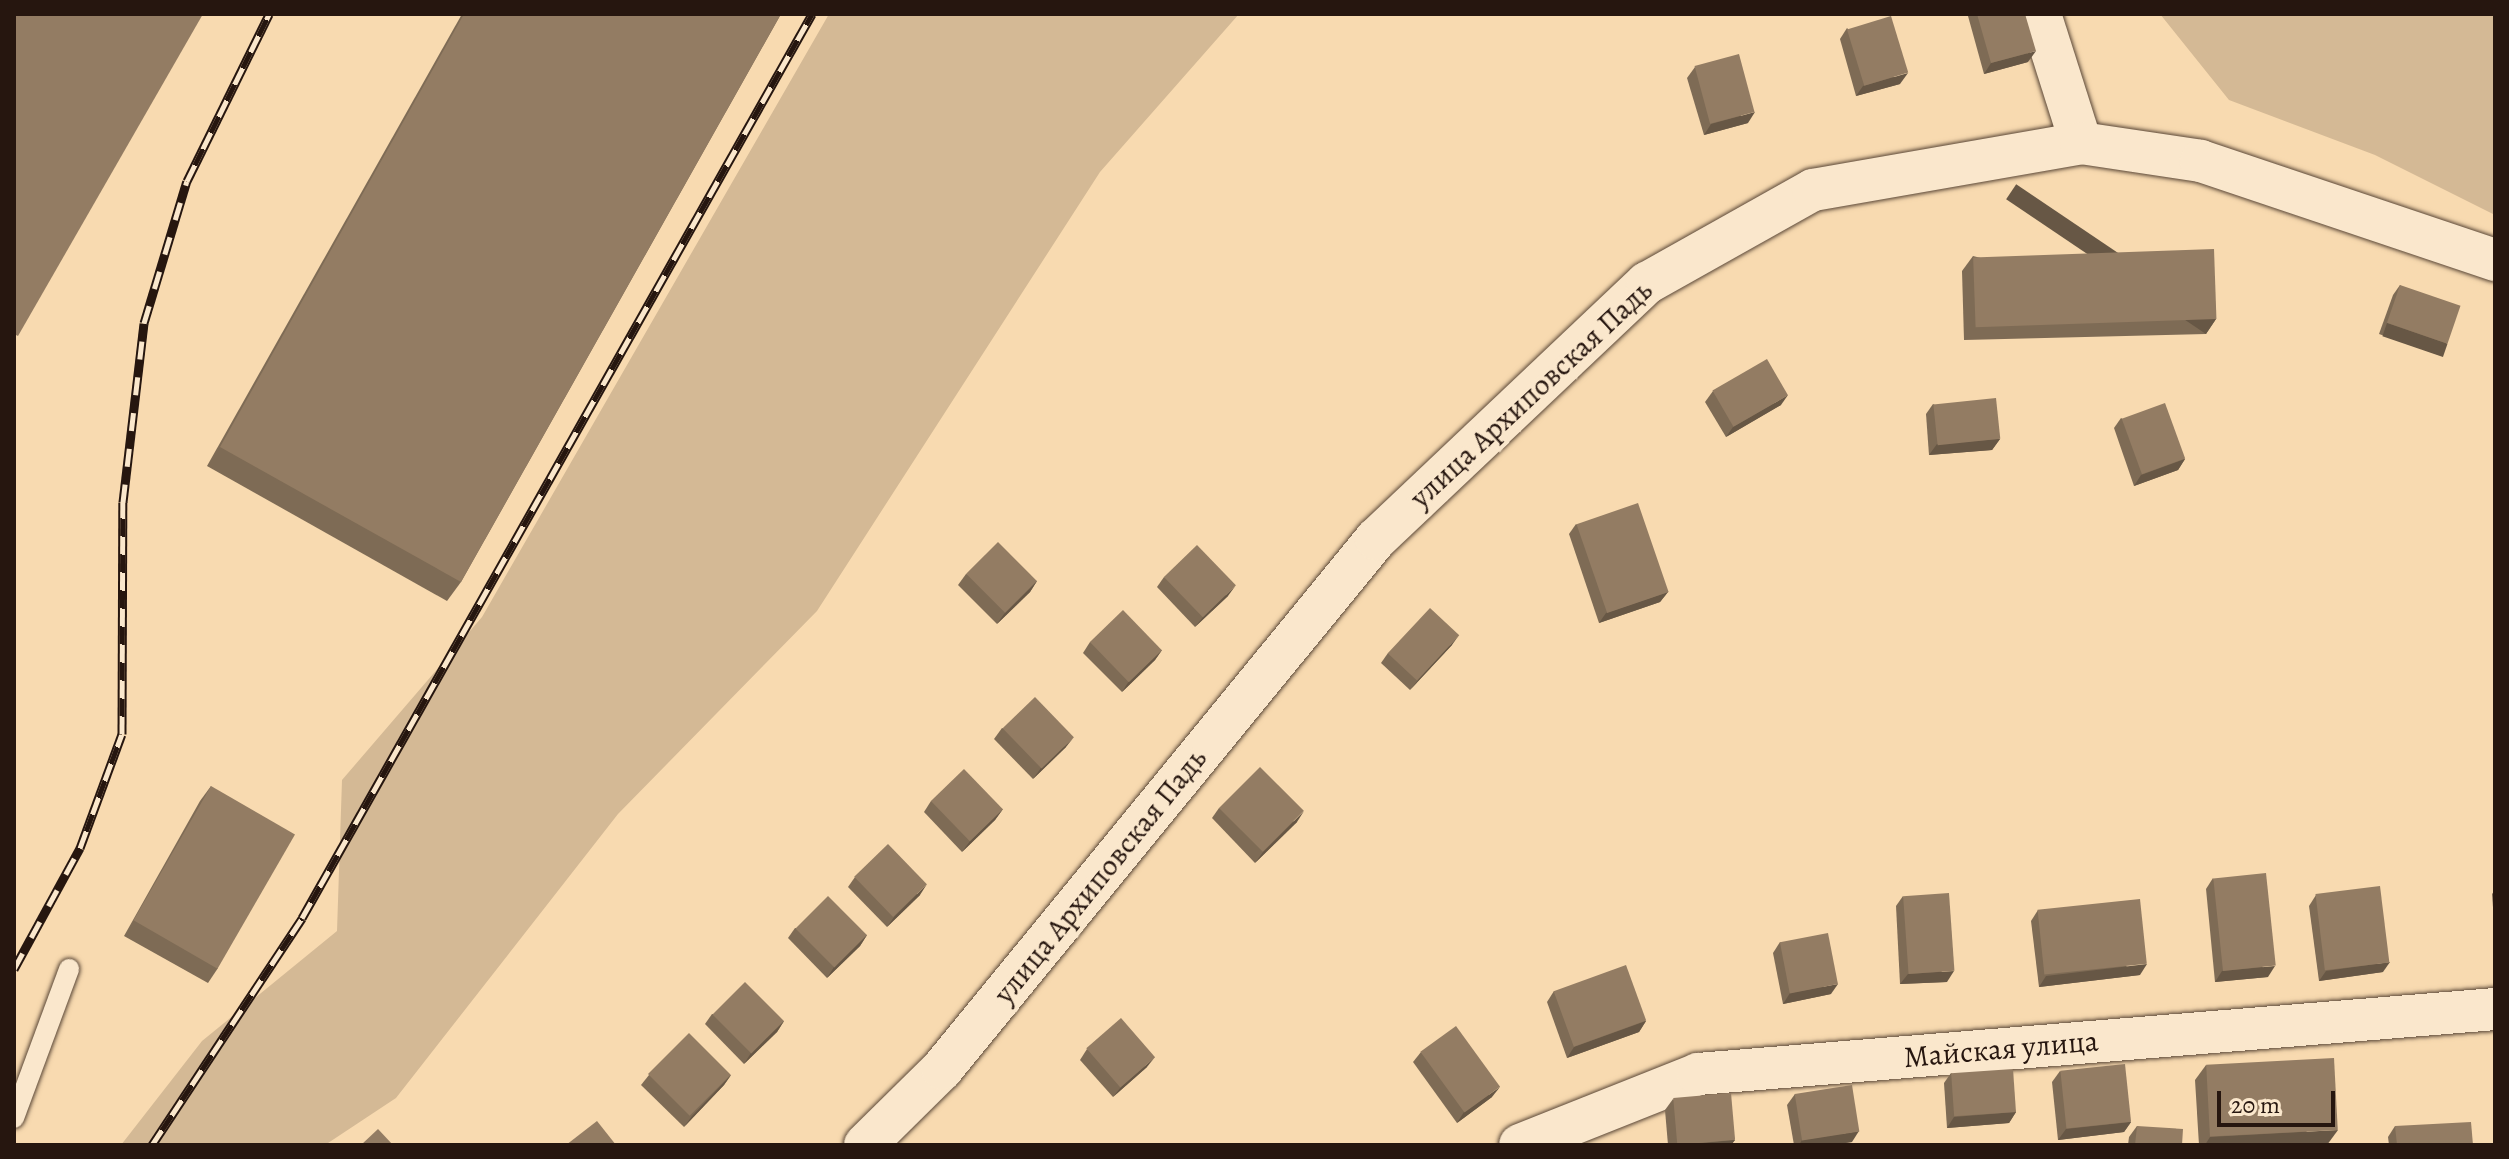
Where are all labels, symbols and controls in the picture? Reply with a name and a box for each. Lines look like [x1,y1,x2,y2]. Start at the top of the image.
street label: улица Архиповская Падь [1402,272,1660,516]
street label: улица Архиповская Падь [986,741,1214,1011]
street label: Майская улица [1902,1023,2100,1075]
scale bar [2221,1075,2339,1125]
text: 20 m [2231,1089,2280,1121]

